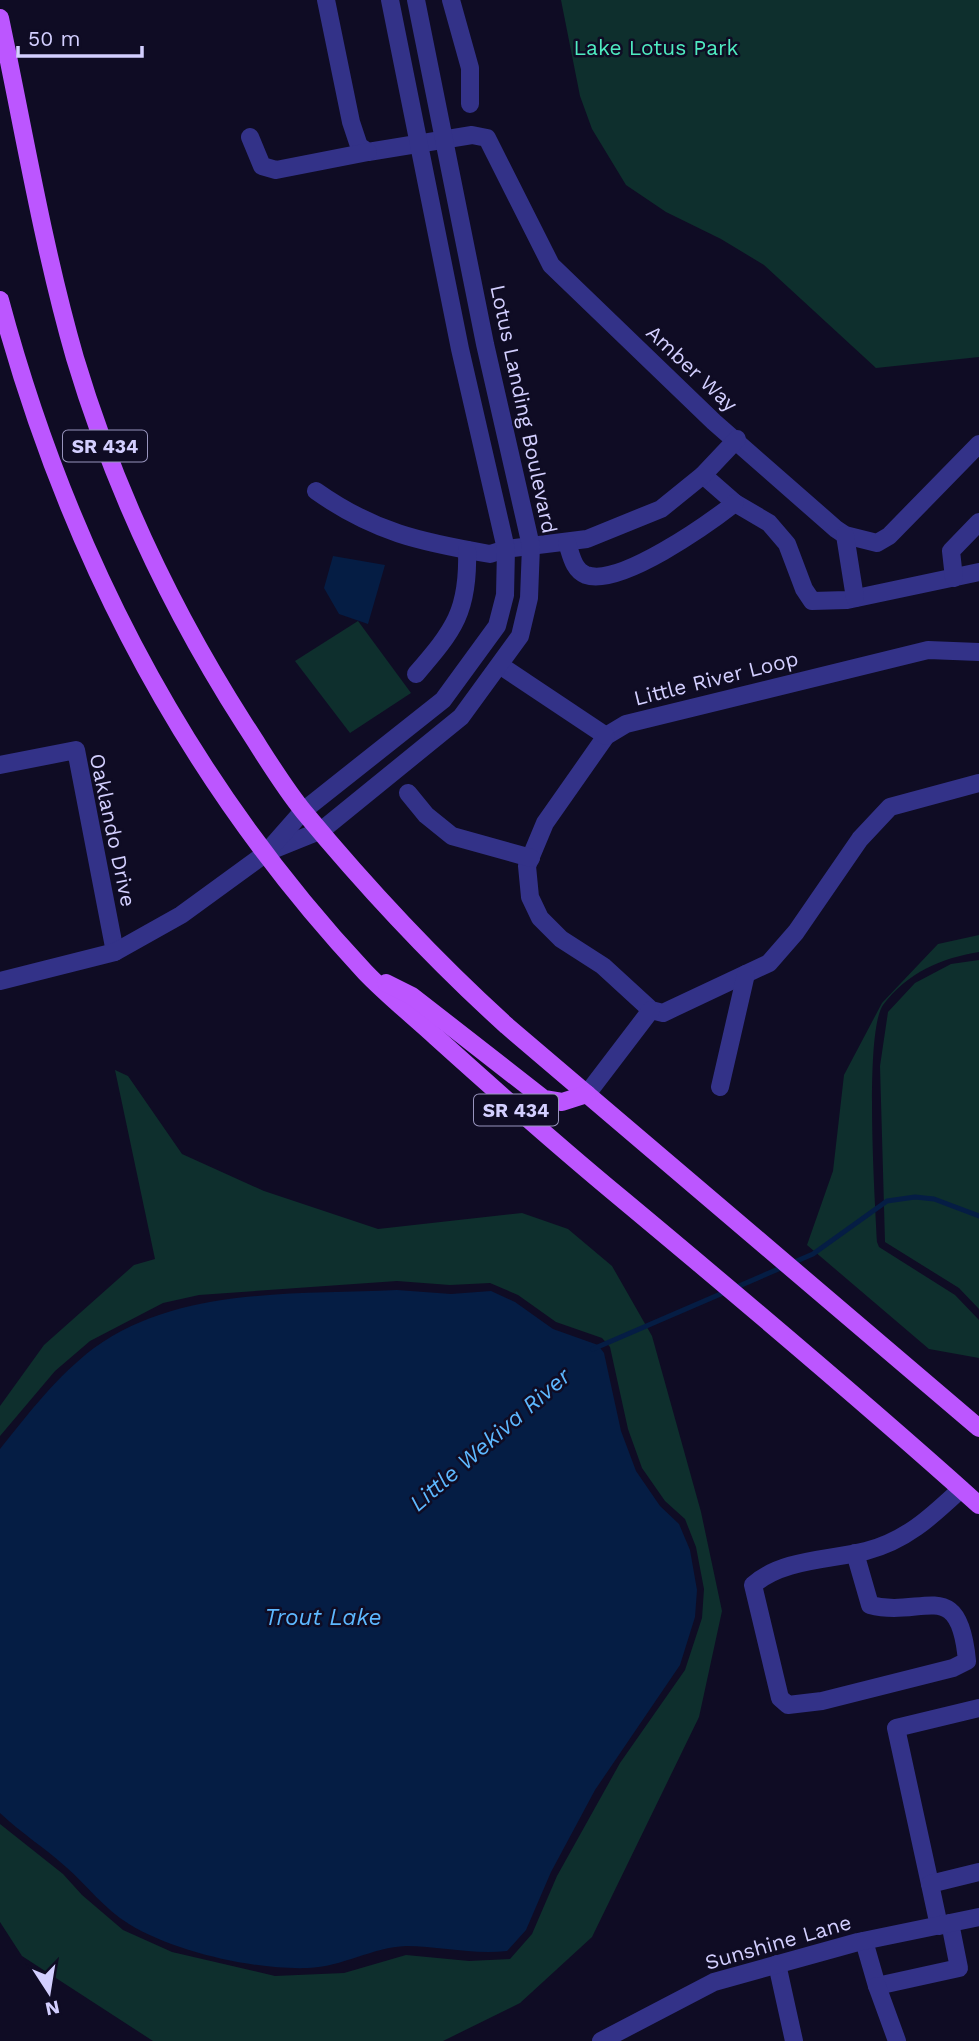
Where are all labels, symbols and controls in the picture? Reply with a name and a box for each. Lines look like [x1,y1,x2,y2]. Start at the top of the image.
scale bar [18,14,142,58]
text: 50 m [28,26,80,51]
park label: Lake Lotus Park [573,35,739,60]
street label: Lotus Landing Boulevard [485,282,563,536]
street label: Amber Way [641,320,743,417]
road number: SR 434 [63,430,147,462]
street label: Little River Loop [631,645,801,711]
street label: Oaklando Drive [85,751,141,909]
road number: SR 434 [474,1094,558,1126]
water label: Little Wekiva River [404,1362,577,1517]
water label: Trout Lake [264,1604,382,1631]
street label: Sunshine Lane [702,1909,854,1975]
north arrow [14,1957,84,2027]
text: N [43,1995,62,2021]

